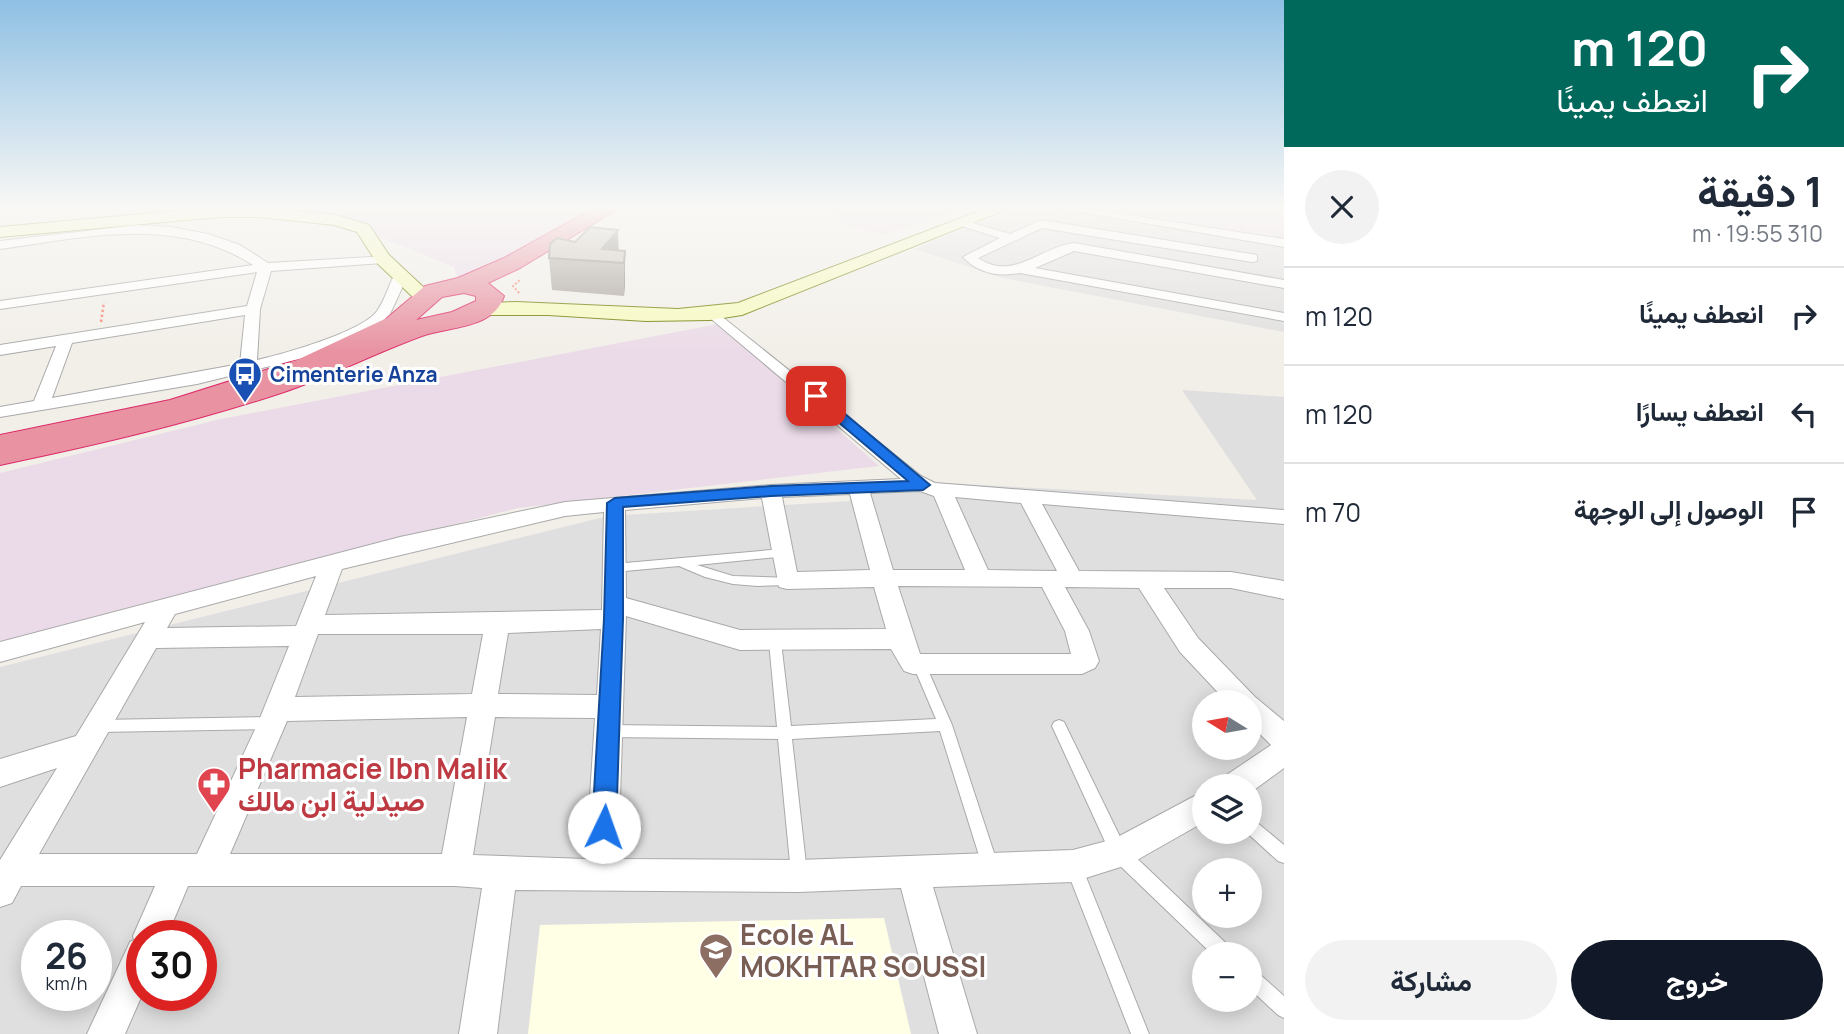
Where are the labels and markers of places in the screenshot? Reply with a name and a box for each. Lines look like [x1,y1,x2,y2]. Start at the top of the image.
bus stop icon: Cimenterie Anza [226,355,264,404]
place label: Cimenterie Anza [270,360,438,388]
pin [786,366,846,426]
place label: Pharmacie Ibn Malik صيدلية ابن مالك [238,749,508,819]
pharmacy icon: Pharmacie Ibn Malik صيدلية ابن مالك [195,765,233,814]
place label: Ecole AL MOKHTAR SOUSSI [740,915,986,985]
school or university icon: Ecole AL MOKHTAR SOUSSI [697,931,735,980]

